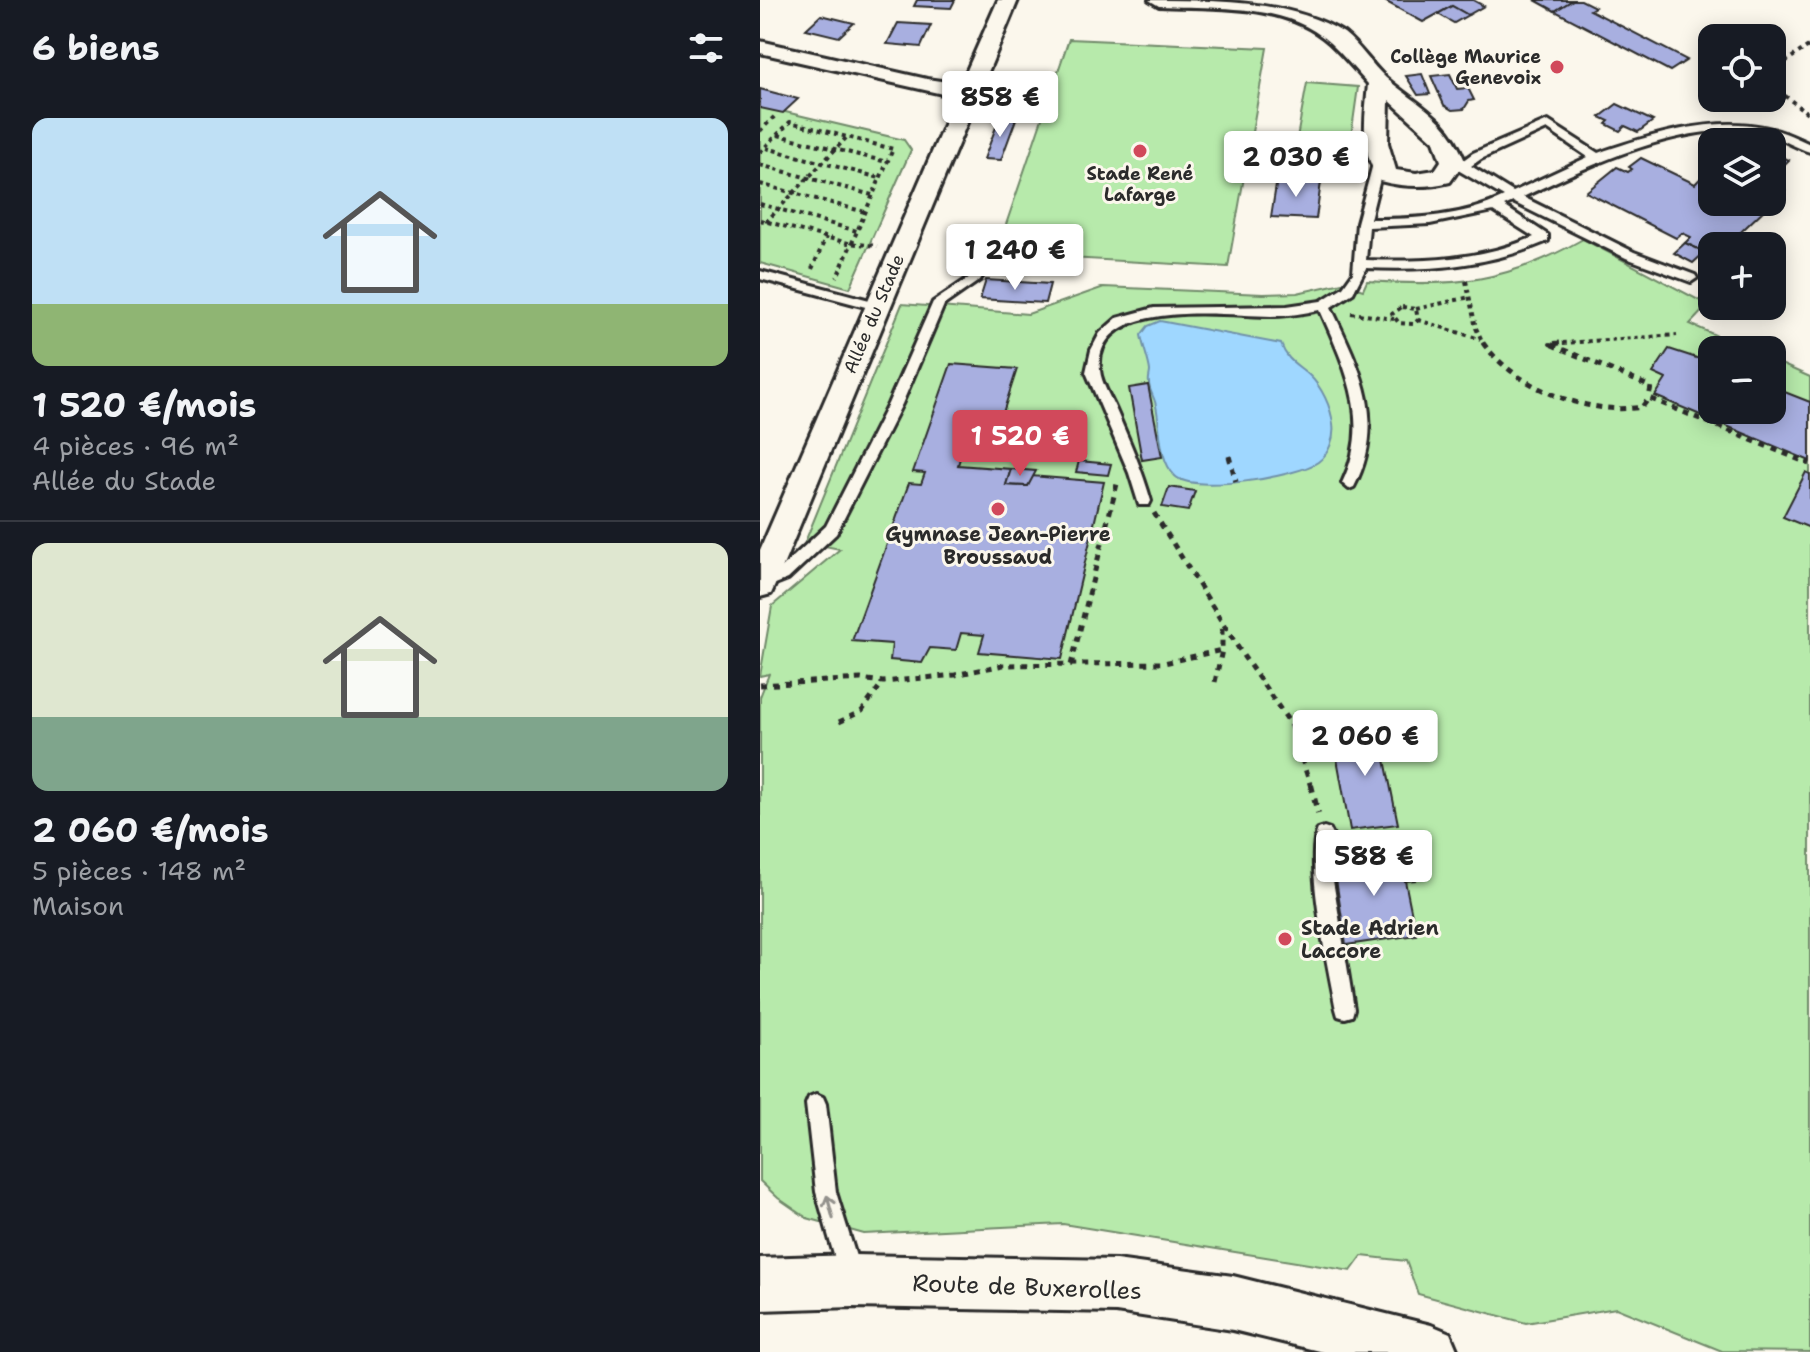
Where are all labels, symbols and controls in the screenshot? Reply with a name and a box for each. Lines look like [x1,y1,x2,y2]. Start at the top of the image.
map controls [1698,24,1786,424]
button: locate [1698,24,1786,112]
text: 6 biens [32,25,160,71]
icon: filters [684,26,728,70]
place label: Collège Maurice Genevoix [1390,45,1541,90]
marker: Collège Maurice Genevoix [1548,58,1566,76]
pin: 858 € [944,71,1056,139]
text: 858 € [960,79,1040,114]
button: layers [1698,128,1786,216]
pin: 2 030 € [1222,131,1370,199]
text: 2 030 € [1242,139,1350,174]
marker: Stade René Lafarge [1131,142,1149,160]
place label: Stade René Lafarge [1087,162,1194,207]
icon: home [308,170,452,314]
pin: 1 240 € [941,224,1089,292]
text: 1 240 € [964,232,1066,267]
button: + [1698,232,1786,320]
street label: Allée du Stade [838,251,910,377]
button: − [1698,336,1786,424]
text: 1 520 €/mois [32,382,256,428]
pin: 1 520 € [946,410,1094,478]
text: 1 520 € [970,418,1070,453]
text: 4 pièces · 96 m² [32,428,239,463]
text: Allée du Stade [32,463,216,498]
marker: Gymnase Jean-Pierre Broussaud [989,500,1007,518]
place label: Gymnase Jean-Pierre Broussaud [885,521,1111,570]
icon: home [308,595,452,739]
pin: 2 060 € [1291,710,1439,778]
text: 2 060 € [1311,718,1419,753]
text: 2 060 €/mois [32,807,269,853]
pin: 588 € [1318,830,1430,898]
text: 588 € [1334,838,1414,873]
text: 5 pièces · 148 m² [32,853,246,888]
text: Maison [32,888,124,923]
place label: Stade Adrien Laccore [1301,915,1439,964]
marker: Stade Adrien Laccore [1276,930,1294,948]
one-way arrow [821,1194,836,1220]
street label: Route de Buxerolles [912,1267,1142,1307]

